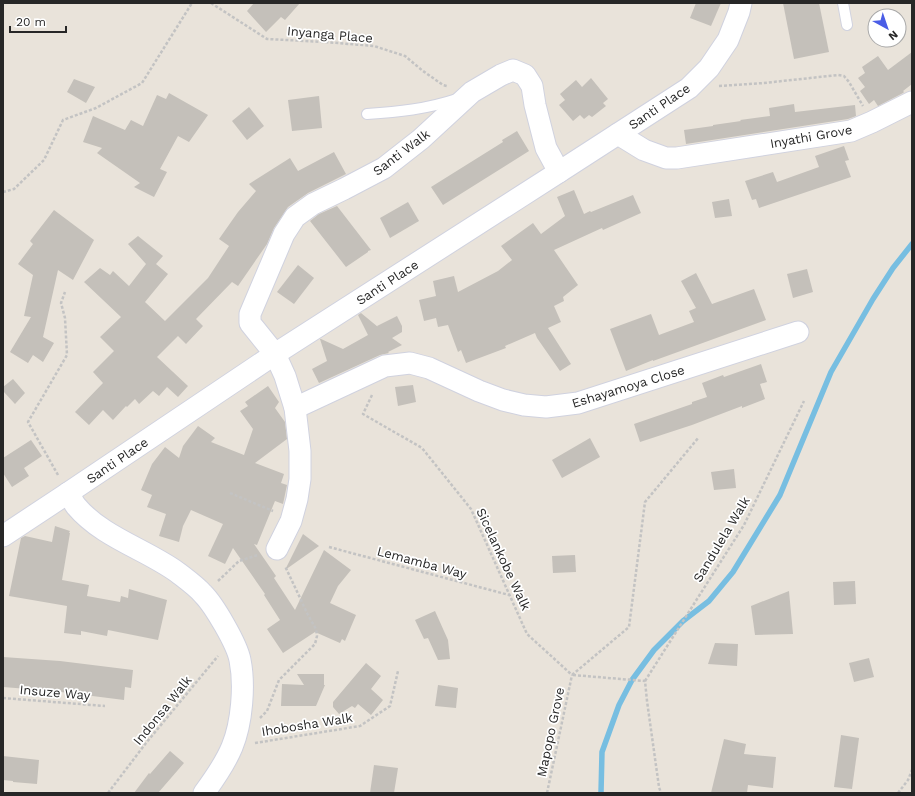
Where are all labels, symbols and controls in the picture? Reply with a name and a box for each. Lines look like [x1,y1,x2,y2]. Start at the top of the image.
scale bar [10,8,66,34]
north arrow [867,8,907,48]
text: 20 m [16,15,46,29]
street label: Inyanga Place [286,23,373,46]
text: N [886,28,900,43]
street label: Santi Place [626,80,693,132]
street label: Inyathi Grove [769,122,853,151]
street label: Santi Walk [370,126,433,179]
street label: Santi Place [353,257,421,308]
street label: Eshayamoya Close [570,362,686,411]
street label: Santi Place [84,434,151,486]
street label: Sandulela Walk [690,493,753,585]
street label: Sicelankobe Walk [473,506,534,613]
street label: Lemamba Way [375,543,469,582]
street label: Indonsa Walk [130,672,195,748]
street label: Insuze Way [19,682,91,703]
street label: Mapopo Grove [534,686,567,778]
street label: Ihobosha Walk [260,710,354,739]

